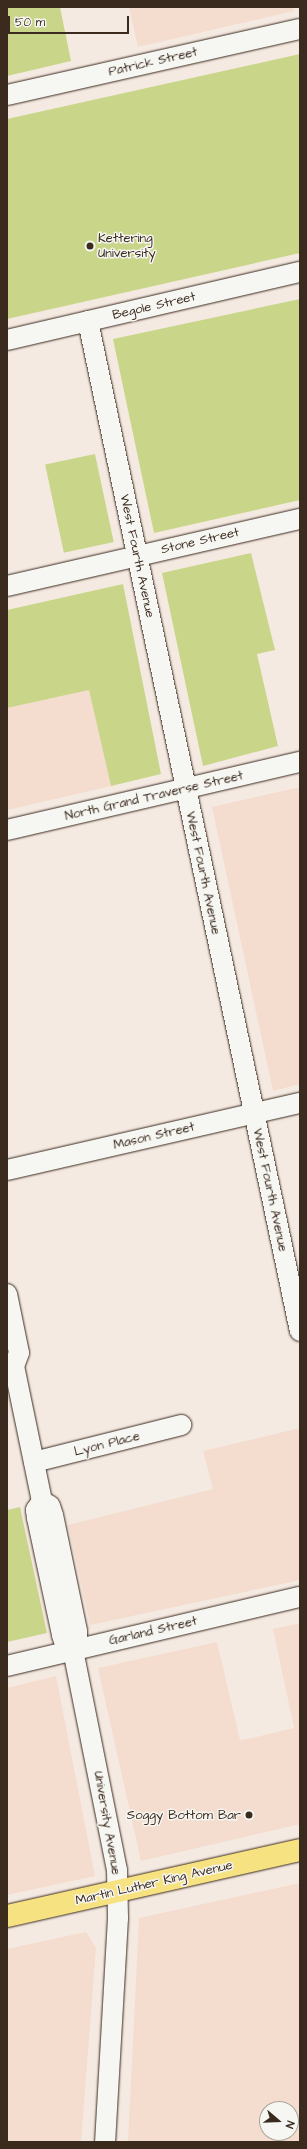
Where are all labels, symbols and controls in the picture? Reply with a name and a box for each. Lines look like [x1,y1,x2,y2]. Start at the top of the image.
scale bar [10,8,131,34]
text: 50 m [15,14,45,31]
street label: Patrick Street [107,44,199,80]
place label: Kettering University [98,231,156,262]
marker: Kettering University [85,241,95,251]
street label: Begole Street [111,289,197,323]
street label: West Fourth Avenue [116,493,158,619]
street label: Stone Street [159,524,241,558]
street label: North Grand Traverse Street [63,768,245,824]
street label: West Fourth Avenue [182,810,224,936]
street label: Mason Street [112,1119,196,1153]
street label: West Fourth Avenue [249,1127,291,1253]
street label: Lyon Place [72,1428,142,1460]
street label: Garland Street [107,1613,199,1649]
street label: University Avenue [90,1770,124,1876]
place label: Soggy Bottom Bar [127,1807,241,1823]
marker: Soggy Bottom Bar [244,1810,254,1820]
street label: Martin Luther King Avenue [74,1857,234,1909]
north arrow [259,2101,299,2141]
text: N [282,2119,298,2130]

